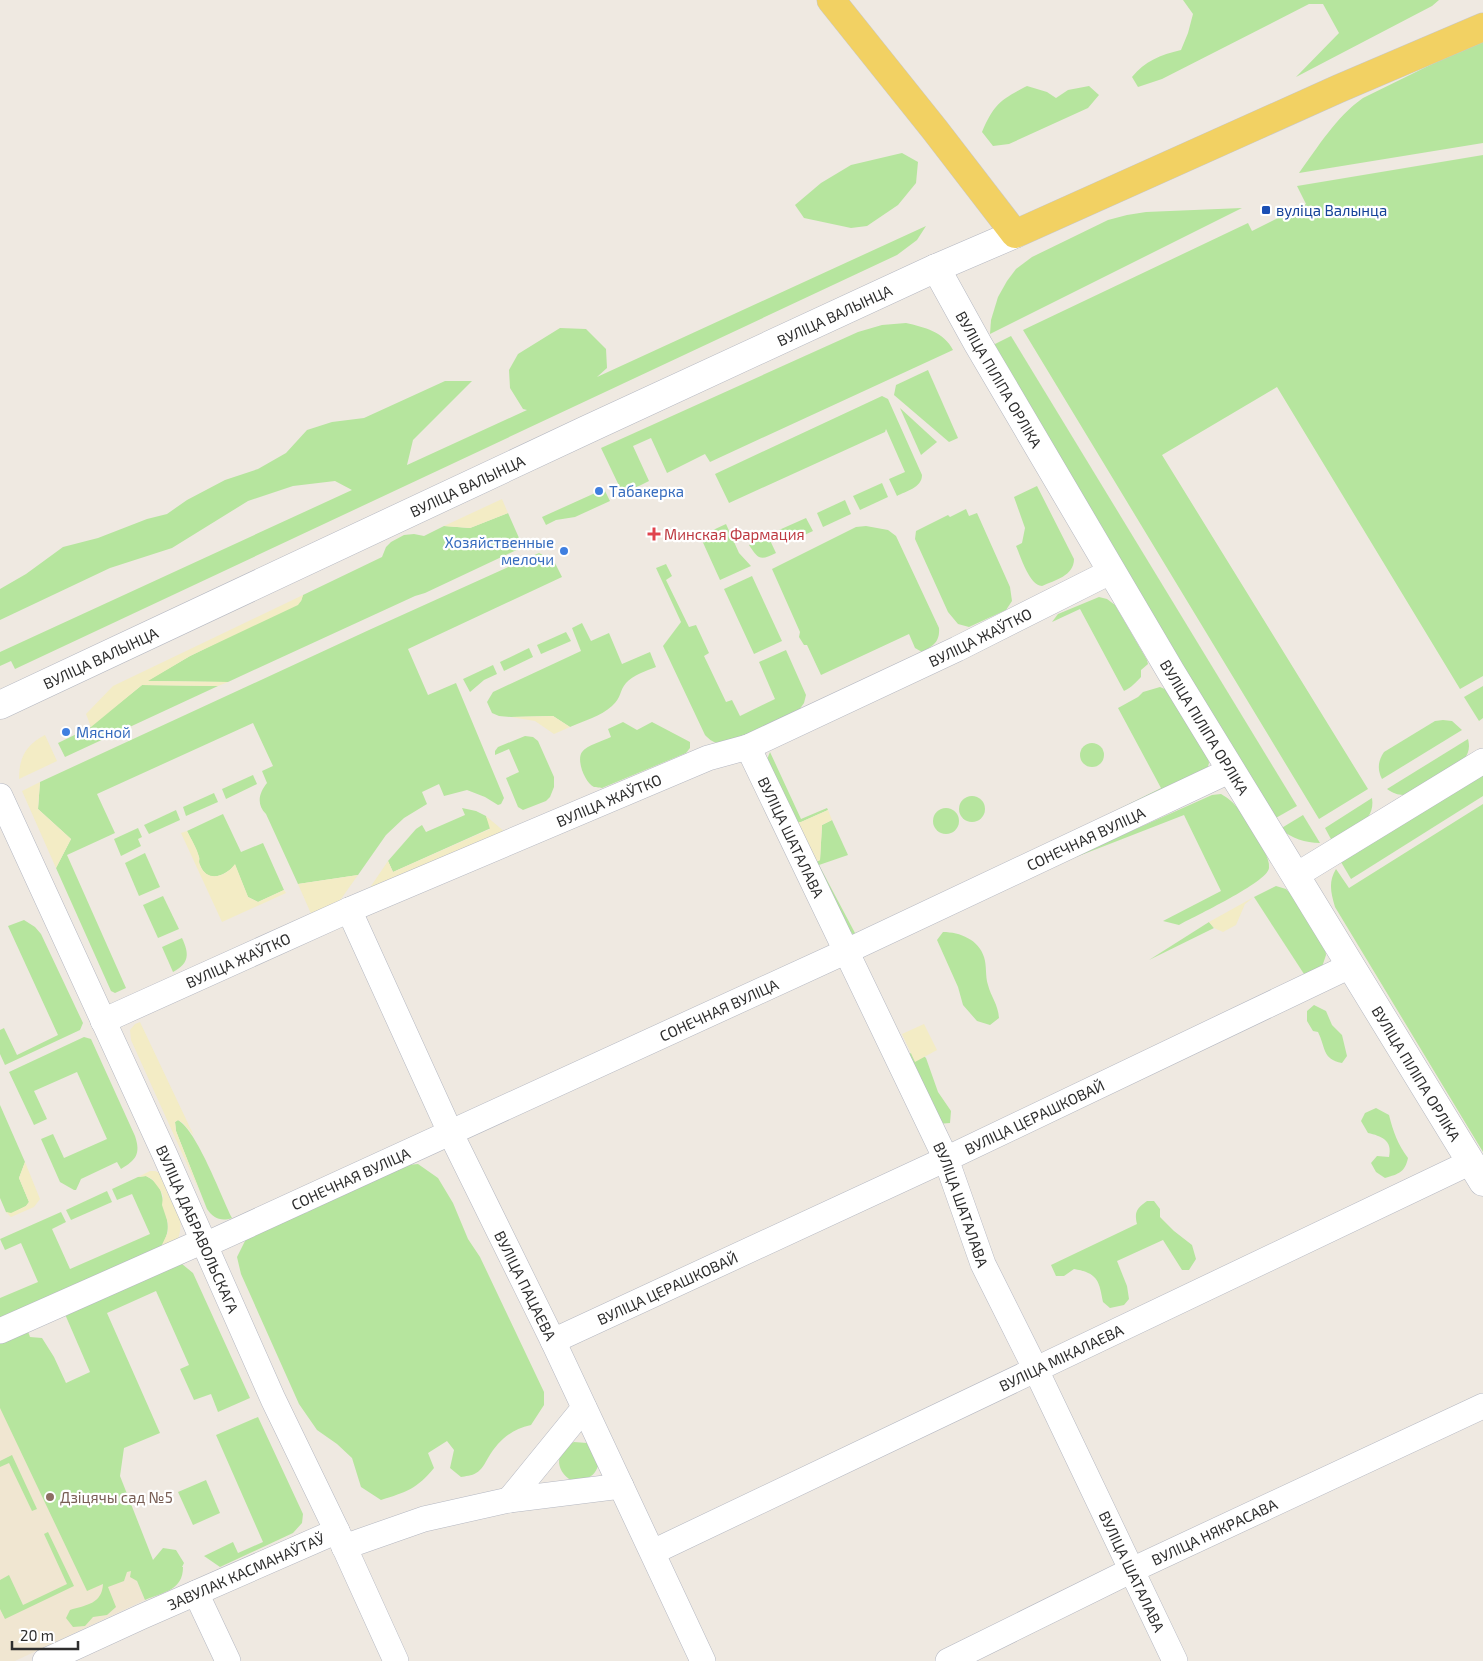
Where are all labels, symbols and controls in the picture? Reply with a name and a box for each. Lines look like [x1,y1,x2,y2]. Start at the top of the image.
place label: вуліца Валынца [1276,201,1387,220]
marker: вуліца Валынца [1260,204,1272,216]
street label: ВУЛІЦА ВАЛЫНЦА [774,280,895,349]
street label: ВУЛІЦА ПІЛІПА ОРЛІКА [952,308,1046,452]
street label: ВУЛІЦА ВАЛЫНЦА [407,451,528,520]
place label: Табакерка [609,482,684,500]
marker: Табакерка [593,485,605,497]
place label: Минская Фармация [664,525,805,543]
marker: Минская Фармация [648,528,660,540]
place label: Хозяйственные мелочи [445,533,554,568]
marker: Хозяйственные мелочи [558,545,570,557]
street label: ВУЛІЦА ЖАЎТКО [926,604,1035,670]
street label: ВУЛІЦА ВАЛЫНЦА [40,623,161,692]
street label: ВУЛІЦА ПІЛІПА ОРЛІКА [1157,656,1253,799]
place label: Мясной [76,723,131,741]
marker: Мясной [60,726,72,738]
street label: ВУЛІЦА ЖАЎТКО [553,770,664,830]
street label: ВУЛІЦА ШАТАЛАВА [755,774,828,901]
street label: СОНЕЧНАЯ ВУЛІЦА [1024,803,1148,874]
street label: ВУЛІЦА ЖАЎТКО [183,929,293,992]
street label: СОНЕЧНАЯ ВУЛІЦА [656,975,782,1045]
street label: ВУЛІЦА ПІЛІПА ОРЛІКА [1368,1003,1465,1145]
street label: ВУЛІЦА ЦЕРАШКОВАЙ [962,1076,1107,1158]
street label: ВУЛІЦА ШАТАЛАВА [930,1139,993,1270]
street label: ВУЛІЦА ДАБРАВОЛЬСКАГА [153,1142,243,1316]
street label: СОНЕЧНАЯ ВУЛІЦА [288,1143,413,1213]
street label: ВУЛІЦА ПАЦАЕВА [491,1228,561,1344]
street label: ВУЛІЦА ЦЕРАШКОВАЙ [594,1248,740,1328]
street label: ВУЛІЦА МІКАЛАЕВА [996,1320,1127,1395]
place label: Дзіцячы сад №5 [60,1488,173,1506]
marker: Дзіцячы сад №5 [44,1491,56,1503]
street label: ВУЛІЦА НЯКРАСАВА [1148,1494,1281,1569]
street label: ВУЛІЦА ШАТАЛАВА [1096,1508,1169,1635]
street label: ЗАВУЛАК КАСМАНАЎТАЎ [164,1528,328,1613]
scale bar [12,1618,79,1650]
text: 20 m [20,1626,54,1644]

